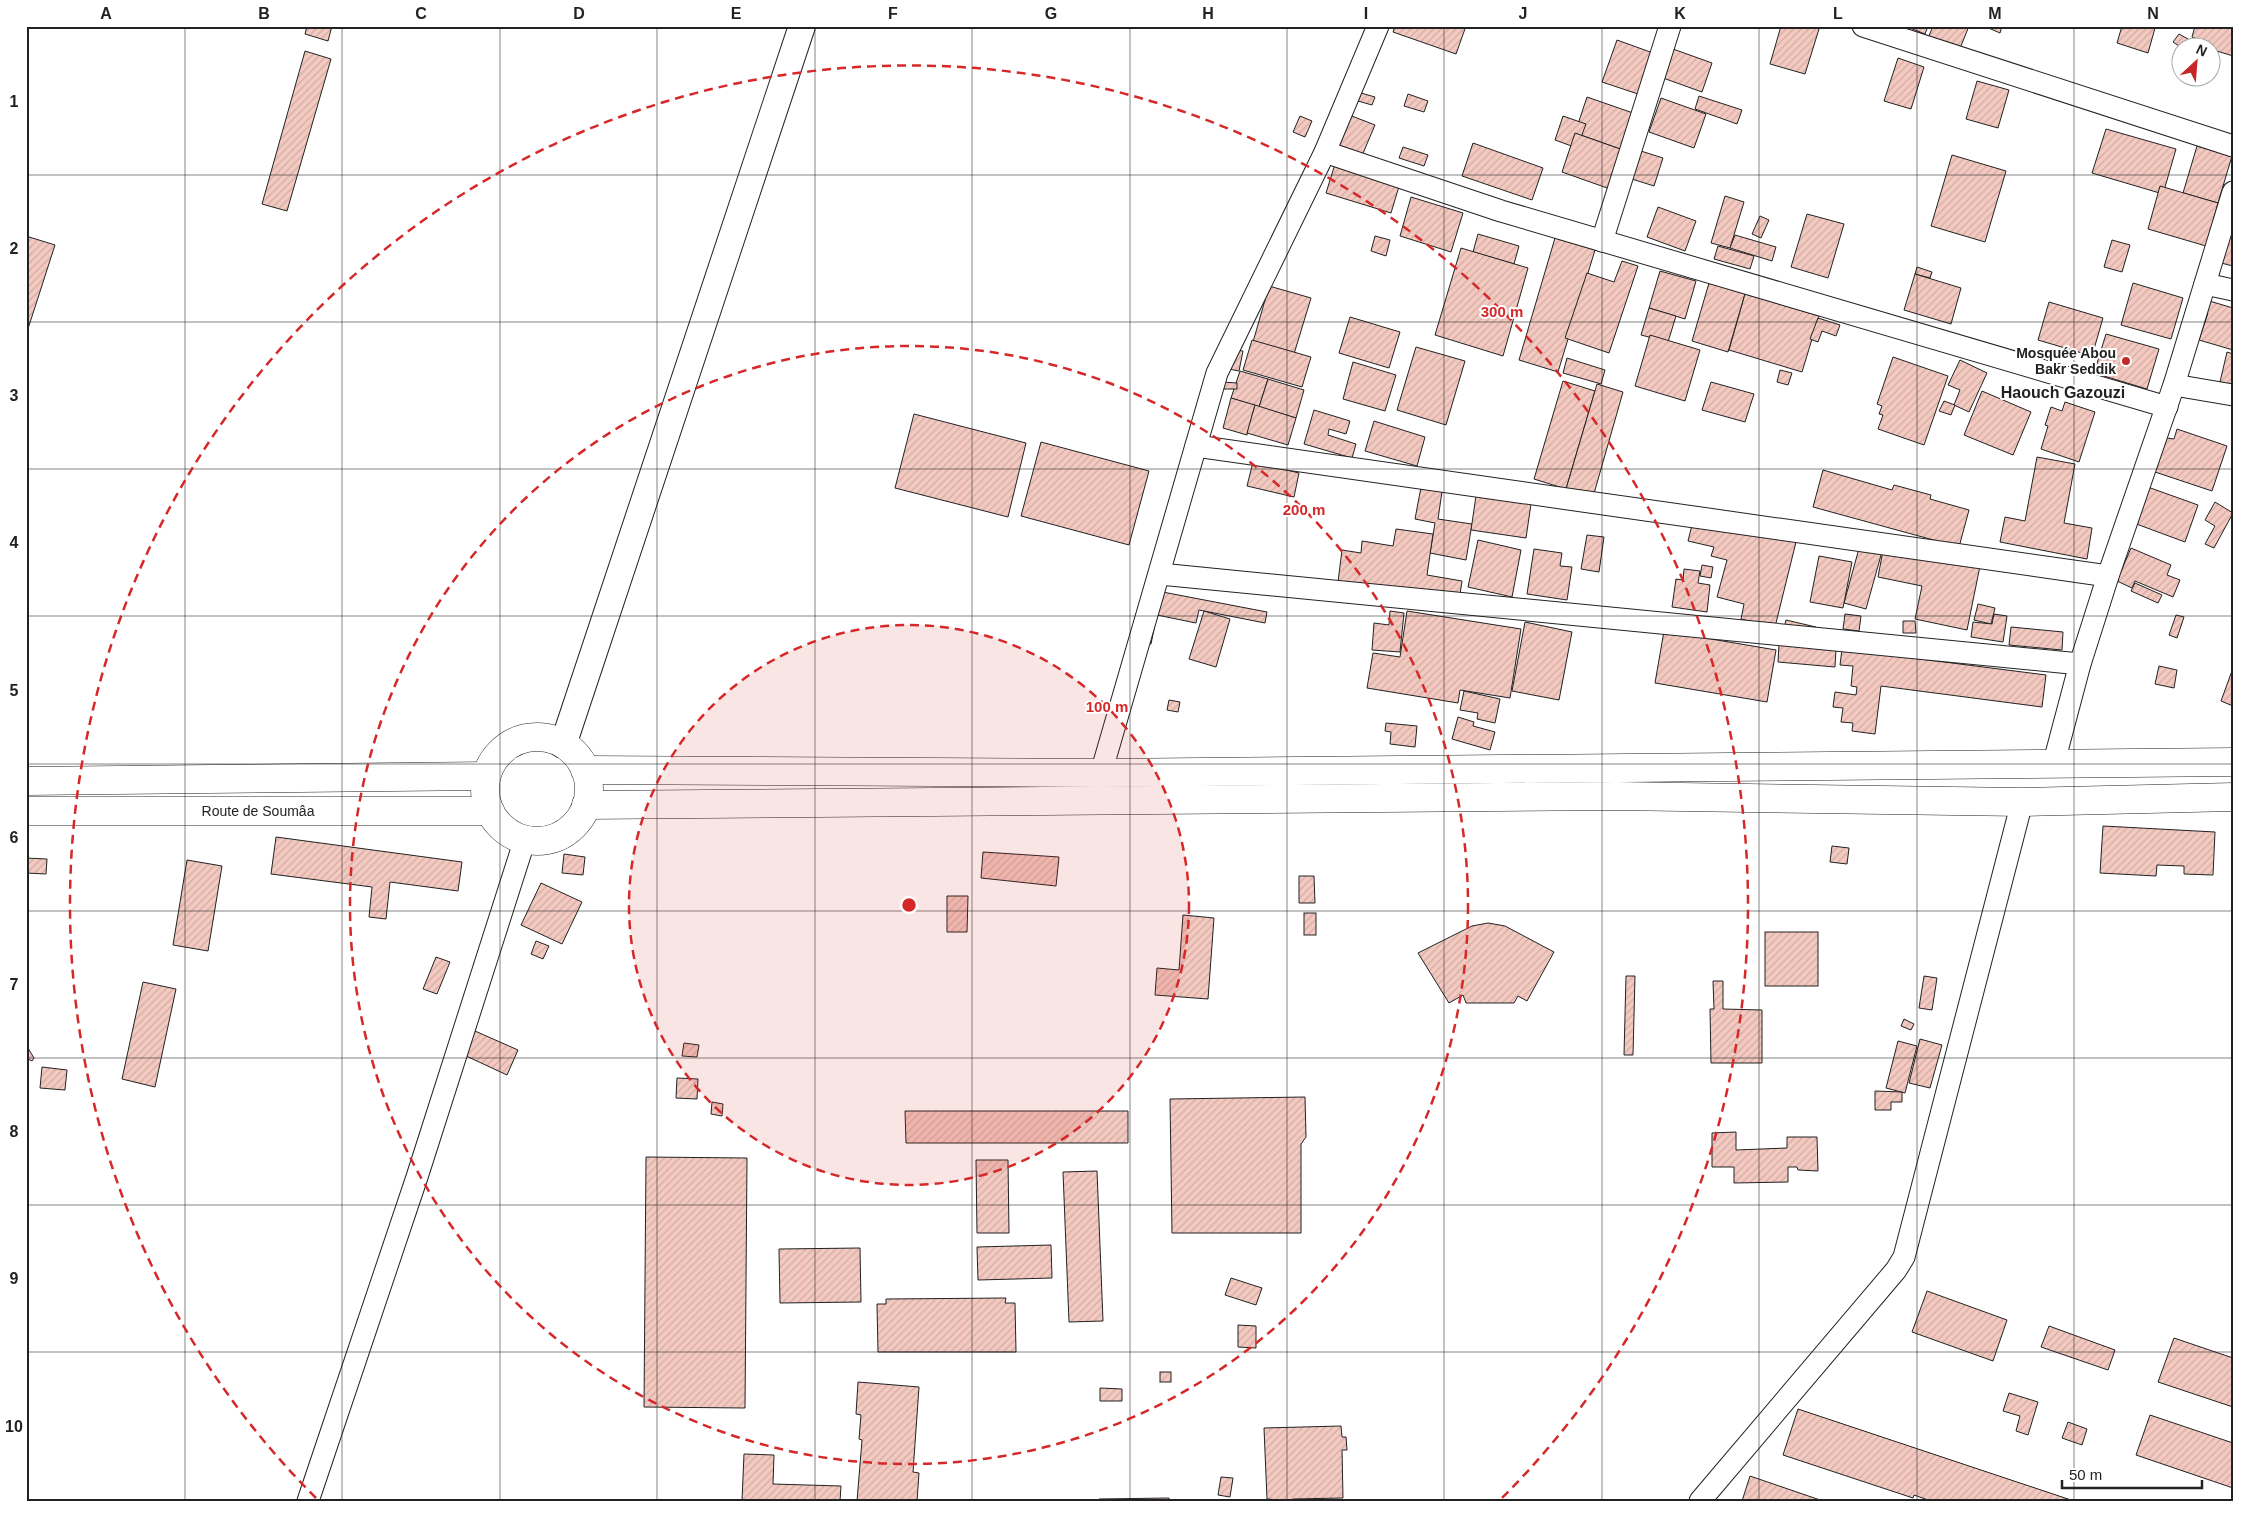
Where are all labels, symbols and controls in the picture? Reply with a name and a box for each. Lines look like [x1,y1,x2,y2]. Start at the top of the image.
text: A [100,5,112,22]
text: B [258,5,270,22]
text: C [415,5,427,22]
text: D [573,5,585,22]
text: E [731,5,742,22]
text: F [888,5,898,22]
text: G [1045,5,1057,22]
text: H [1202,5,1214,22]
text: I [1364,5,1368,22]
text: J [1519,5,1527,22]
text: K [1674,5,1686,22]
text: L [1833,5,1843,22]
text: M [1988,5,2002,22]
text: N [2147,5,2159,22]
north arrow [2172,38,2222,88]
text: N [2194,41,2210,60]
text: 1 [10,93,19,110]
text: 2 [10,240,19,257]
text: 300 m [1481,303,1523,320]
place label: Mosquée Abou Bakr Seddik [2016,345,2116,377]
marker: Mosquée Abou Bakr Seddik [2120,355,2132,367]
district label: Haouch Gazouzi [2001,384,2125,401]
text: 3 [10,387,19,404]
text: 200 m [1283,501,1325,518]
text: 4 [10,534,19,551]
text: 5 [10,682,19,699]
text: 100 m [1086,698,1128,715]
street label: Route de Soumâa [202,803,315,819]
text: 6 [10,829,19,846]
centre of rings [900,896,918,914]
text: 7 [10,976,19,993]
text: 8 [10,1123,19,1140]
text: 9 [10,1270,19,1287]
text: 10 [5,1418,23,1435]
scale bar [2062,1457,2202,1489]
text: 50 m [2069,1466,2102,1483]

